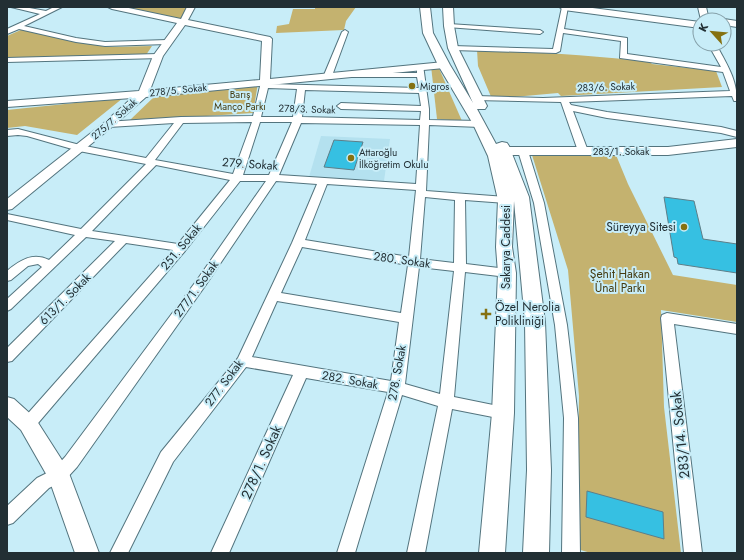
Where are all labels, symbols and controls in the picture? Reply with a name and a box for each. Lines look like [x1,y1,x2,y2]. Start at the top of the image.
north arrow [692,12,732,52]
text: K [694,20,712,35]
street label: 283/6. Sokak [577,78,636,96]
street label: 278/5. Sokak [149,79,208,100]
place label: Migros [420,79,449,94]
marker: Migros [407,81,417,91]
park label: Barış Manço Parkı [214,87,266,114]
street label: 275/7. Sokak [88,94,141,143]
street label: 278/3. Sokak [278,101,336,118]
street label: 283/1. Sokak [593,144,650,159]
place label: Attaroğlu İlköğretim Okulu [359,145,428,172]
street label: 279. Sokak [222,153,279,175]
marker: Attaroğlu İlköğretim Okulu [346,153,356,163]
street label: Sakarya Caddesi [497,205,515,289]
place label: Süreyya Sitesi [606,218,676,236]
street label: 251. Sokak [156,219,206,274]
marker: Süreyya Sitesi [679,222,689,232]
street label: 280. Sokak [372,247,432,273]
street label: 277/1. Sokak [169,256,223,321]
park label: Şehit Hakan Ünal Parkı [590,265,650,297]
street label: 613/1. Sokak [35,268,96,329]
place label: Özel Nerolia Polikliniği [495,298,560,330]
marker: Özel Nerolia Polikliniği [480,308,492,320]
street label: 278. Sokak [383,343,411,402]
street label: 277. Sokak [200,355,248,410]
street label: 282. Sokak [320,366,380,394]
street label: 283/14. Sokak [665,390,695,480]
street label: 278/1. Sokak [236,421,287,502]

